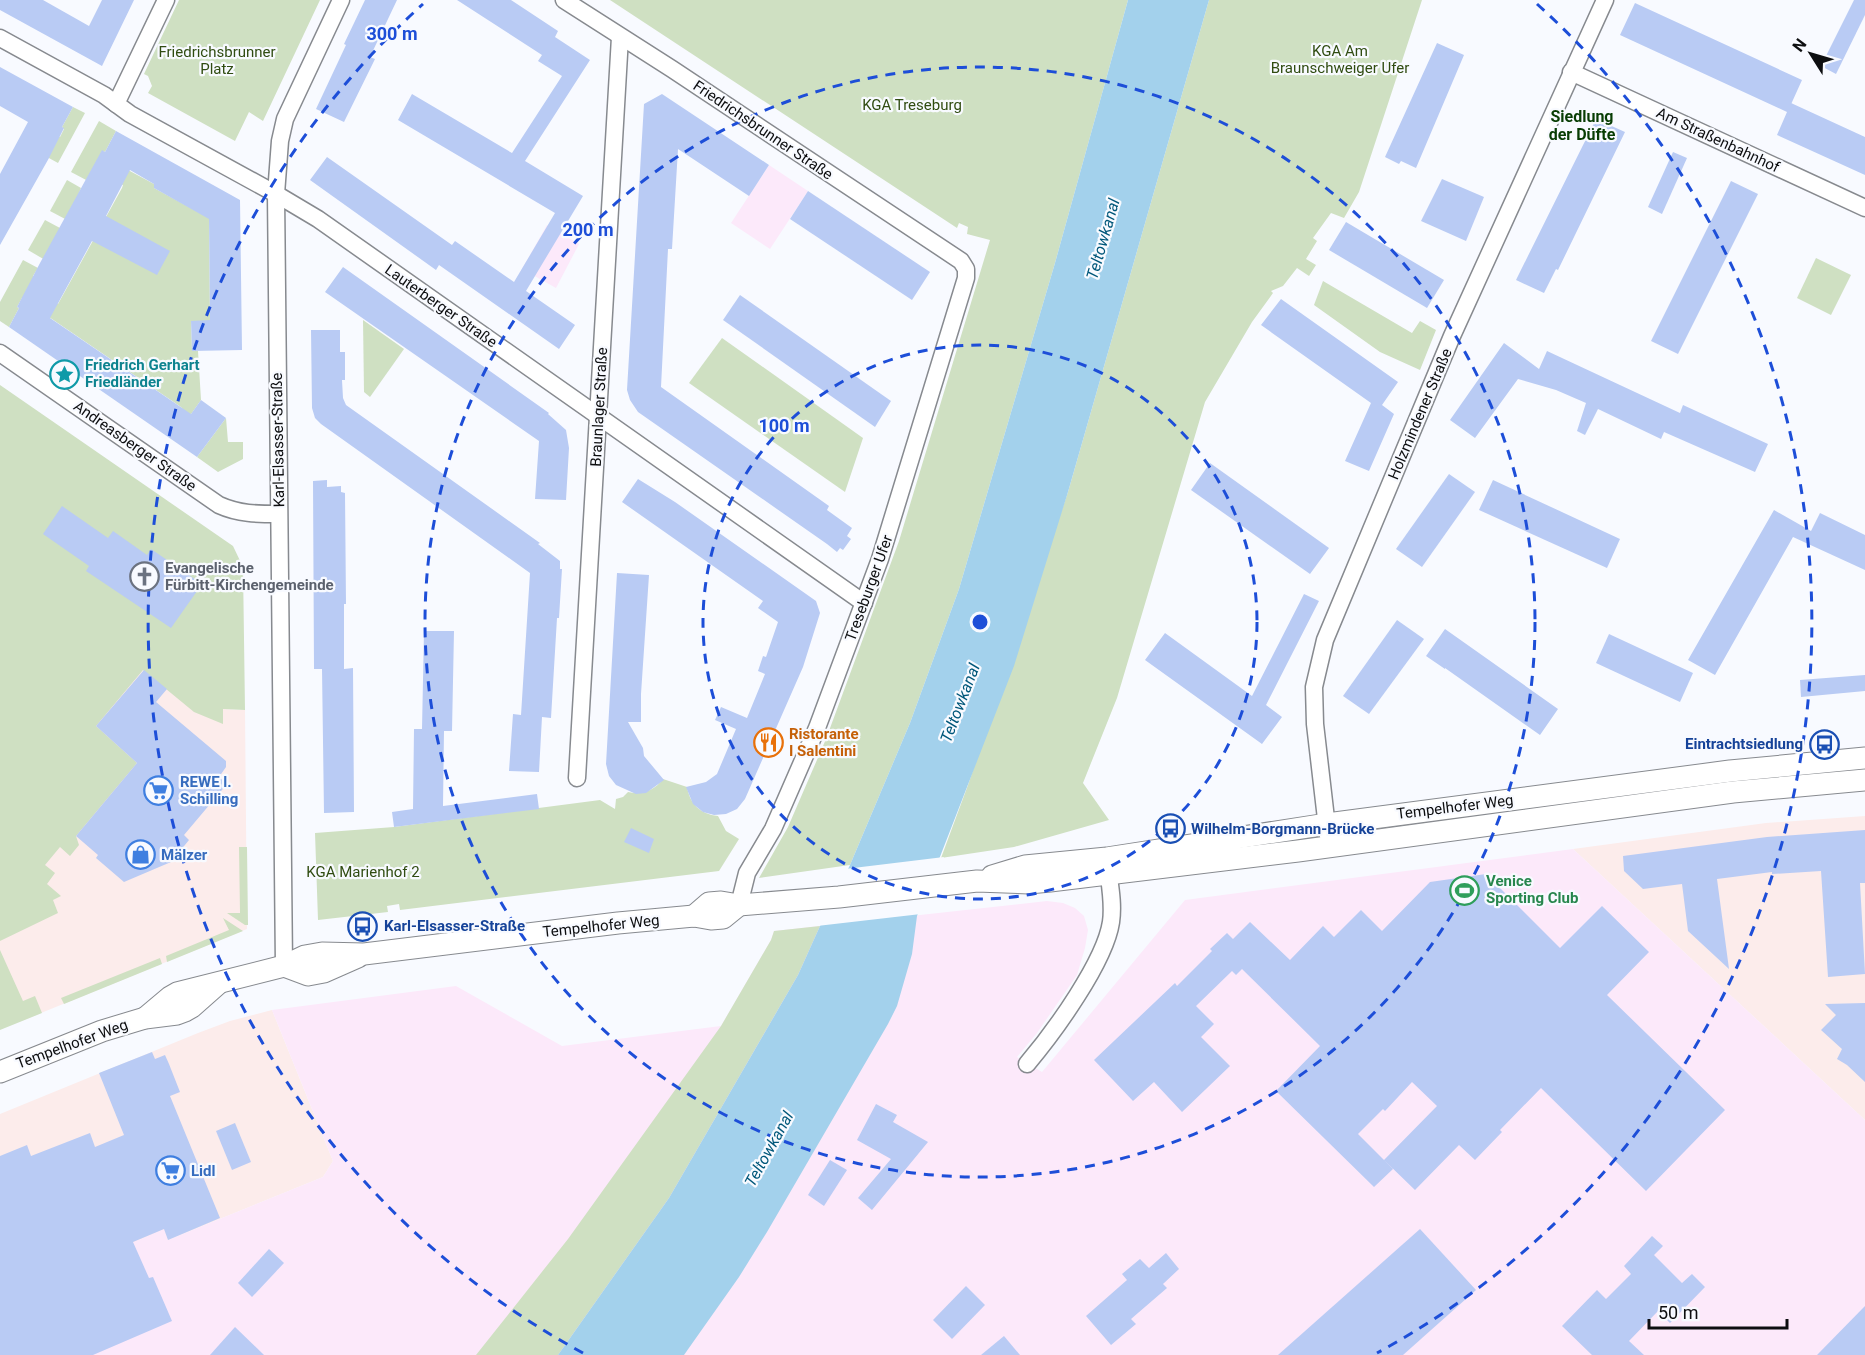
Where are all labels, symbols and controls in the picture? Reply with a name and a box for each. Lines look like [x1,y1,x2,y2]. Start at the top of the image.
text: 300 m [366,23,418,44]
north arrow [1781,24,1841,84]
text: N [1788,35,1810,56]
park label: KGA Am Braunschweiger Ufer [1271,42,1409,77]
park label: Friedrichsbrunner Platz [158,43,276,78]
street label: Friedrichsbrunner Straße [690,77,836,183]
park label: KGA Treseburg [862,96,962,114]
street label: Am Straßenbahnhof [1654,104,1783,177]
district label: Siedlung der Düfte [1549,107,1616,144]
water label: Teltowkanal [1082,196,1124,282]
text: 200 m [562,219,614,240]
street label: Lauterberger Straße [382,261,501,351]
street label: Holzmindener Straße [1384,346,1456,482]
street label: Braunlager Straße [587,347,611,467]
place label: Friedrich Gerhart Friedländer [85,356,200,391]
place icon: Friedrich Gerhart Friedländer [48,358,80,390]
street label: Karl-Elsasser-Straße [268,372,288,508]
street label: Andreasberger Straße [70,397,200,495]
text: 100 m [758,415,810,436]
street label: Treseburger Ufer [841,532,897,644]
place label: Evangelische Fürbitt-Kirchengemeinde [165,559,334,594]
church icon: Evangelische Fürbitt-Kirchengemeinde [128,561,160,593]
centre of rings [970,612,990,632]
water label: Teltowkanal [936,661,984,745]
place label: Ristorante I Salentini [789,725,859,760]
restaurant icon: Ristorante I Salentini [752,727,784,759]
bus stop icon: Eintrachtsiedlung [1808,728,1840,760]
place label: Eintrachtsiedlung [1685,735,1803,753]
place label: REWE l. Schilling [180,773,238,808]
supermarket icon: REWE l. Schilling [143,775,175,807]
street label: Tempelhofer Weg [1396,791,1514,823]
bus stop icon: Wilhelm-Borgmann-Brücke [1154,813,1186,845]
place label: Wilhelm-Borgmann-Brücke [1191,820,1374,838]
shop icon: Mälzer [124,839,156,871]
place label: Mälzer [161,846,208,864]
park label: KGA Marienhof 2 [306,863,420,881]
place label: Venice Sporting Club [1486,872,1578,907]
sports icon: Venice Sporting Club [1449,874,1481,906]
bus stop icon: Karl-Elsasser-Straße [347,910,379,942]
street label: Tempelhofer Weg [542,911,660,941]
place label: Karl-Elsasser-Straße [384,917,525,935]
street label: Tempelhofer Weg [14,1015,130,1073]
water label: Teltowkanal [741,1108,798,1190]
supermarket icon: Lidl [154,1155,186,1187]
place label: Lidl [191,1162,216,1180]
scale bar [1649,1292,1787,1330]
text: 50 m [1658,1302,1698,1323]

